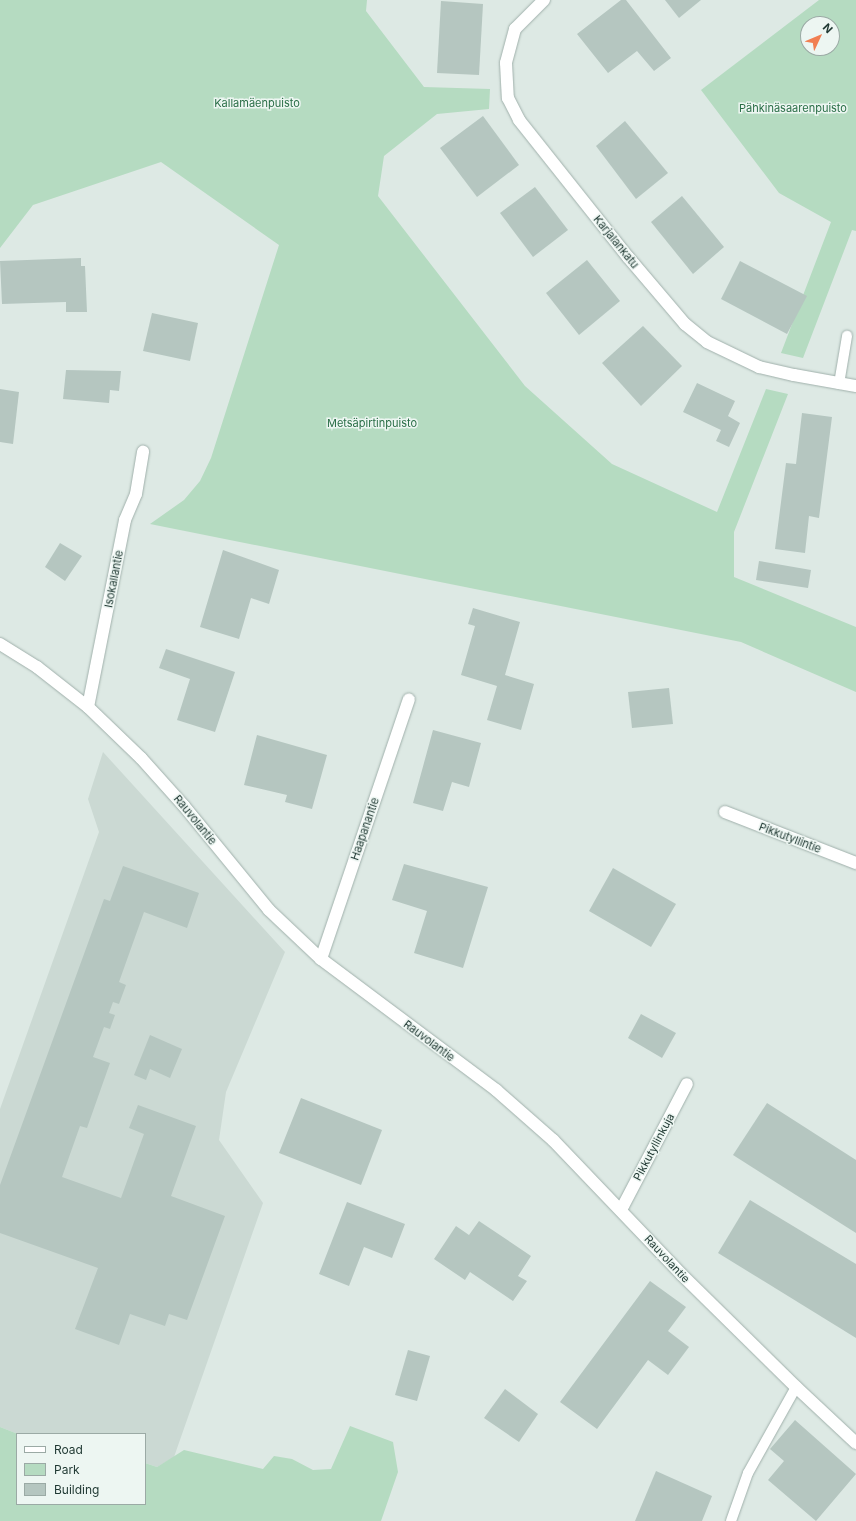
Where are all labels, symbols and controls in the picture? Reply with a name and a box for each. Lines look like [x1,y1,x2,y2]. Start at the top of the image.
north arrow [800,16,840,56]
text: N [820,20,836,36]
park label: Kallamäenpuisto [214,96,300,110]
park label: Pähkinäsaarenpuisto [739,101,847,115]
street label: Karjalankatu [591,213,641,271]
park label: Metsäpirtinpuisto [327,416,417,430]
street label: Isokallantie [102,549,126,609]
street label: Rauvolantie [171,792,219,848]
street label: Haapanantie [348,796,382,862]
street label: Pikkutyllintie [757,820,823,856]
street label: Rauvolantie [401,1018,457,1064]
street label: Pikkutyllinkuja [631,1111,677,1183]
street label: Rauvolantie [642,1232,692,1286]
legend [16,1433,146,1505]
text: Road [54,1442,83,1457]
text: Park [54,1462,80,1477]
text: Building [54,1482,99,1497]

